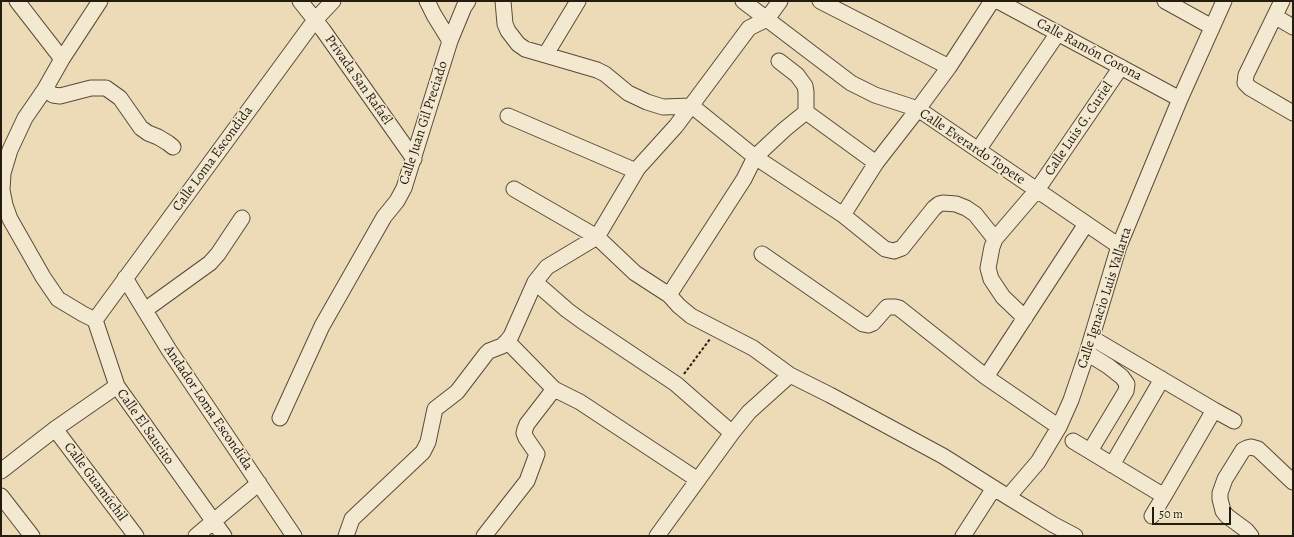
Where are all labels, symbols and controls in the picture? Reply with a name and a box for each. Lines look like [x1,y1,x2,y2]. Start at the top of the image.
street label: Calle Ramón Corona [1033,15,1145,85]
street label: Privada San Rafaél [321,32,395,128]
street label: Calle Juan Gil Preciado [396,59,452,187]
street label: Calle Luis G. Curiel [1041,79,1117,179]
street label: Calle Loma Escondida [169,103,257,215]
street label: Calle Everardo Topete [916,105,1028,189]
street label: Calle Ignacio Luis Vallarta [1074,225,1136,371]
street label: Andador Loma Escondida [160,342,256,474]
street label: Calle El Saucito [113,386,177,468]
street label: Calle Guamúchil [60,439,130,525]
scale bar [1154,499,1233,525]
text: 50 m [1159,506,1183,522]

